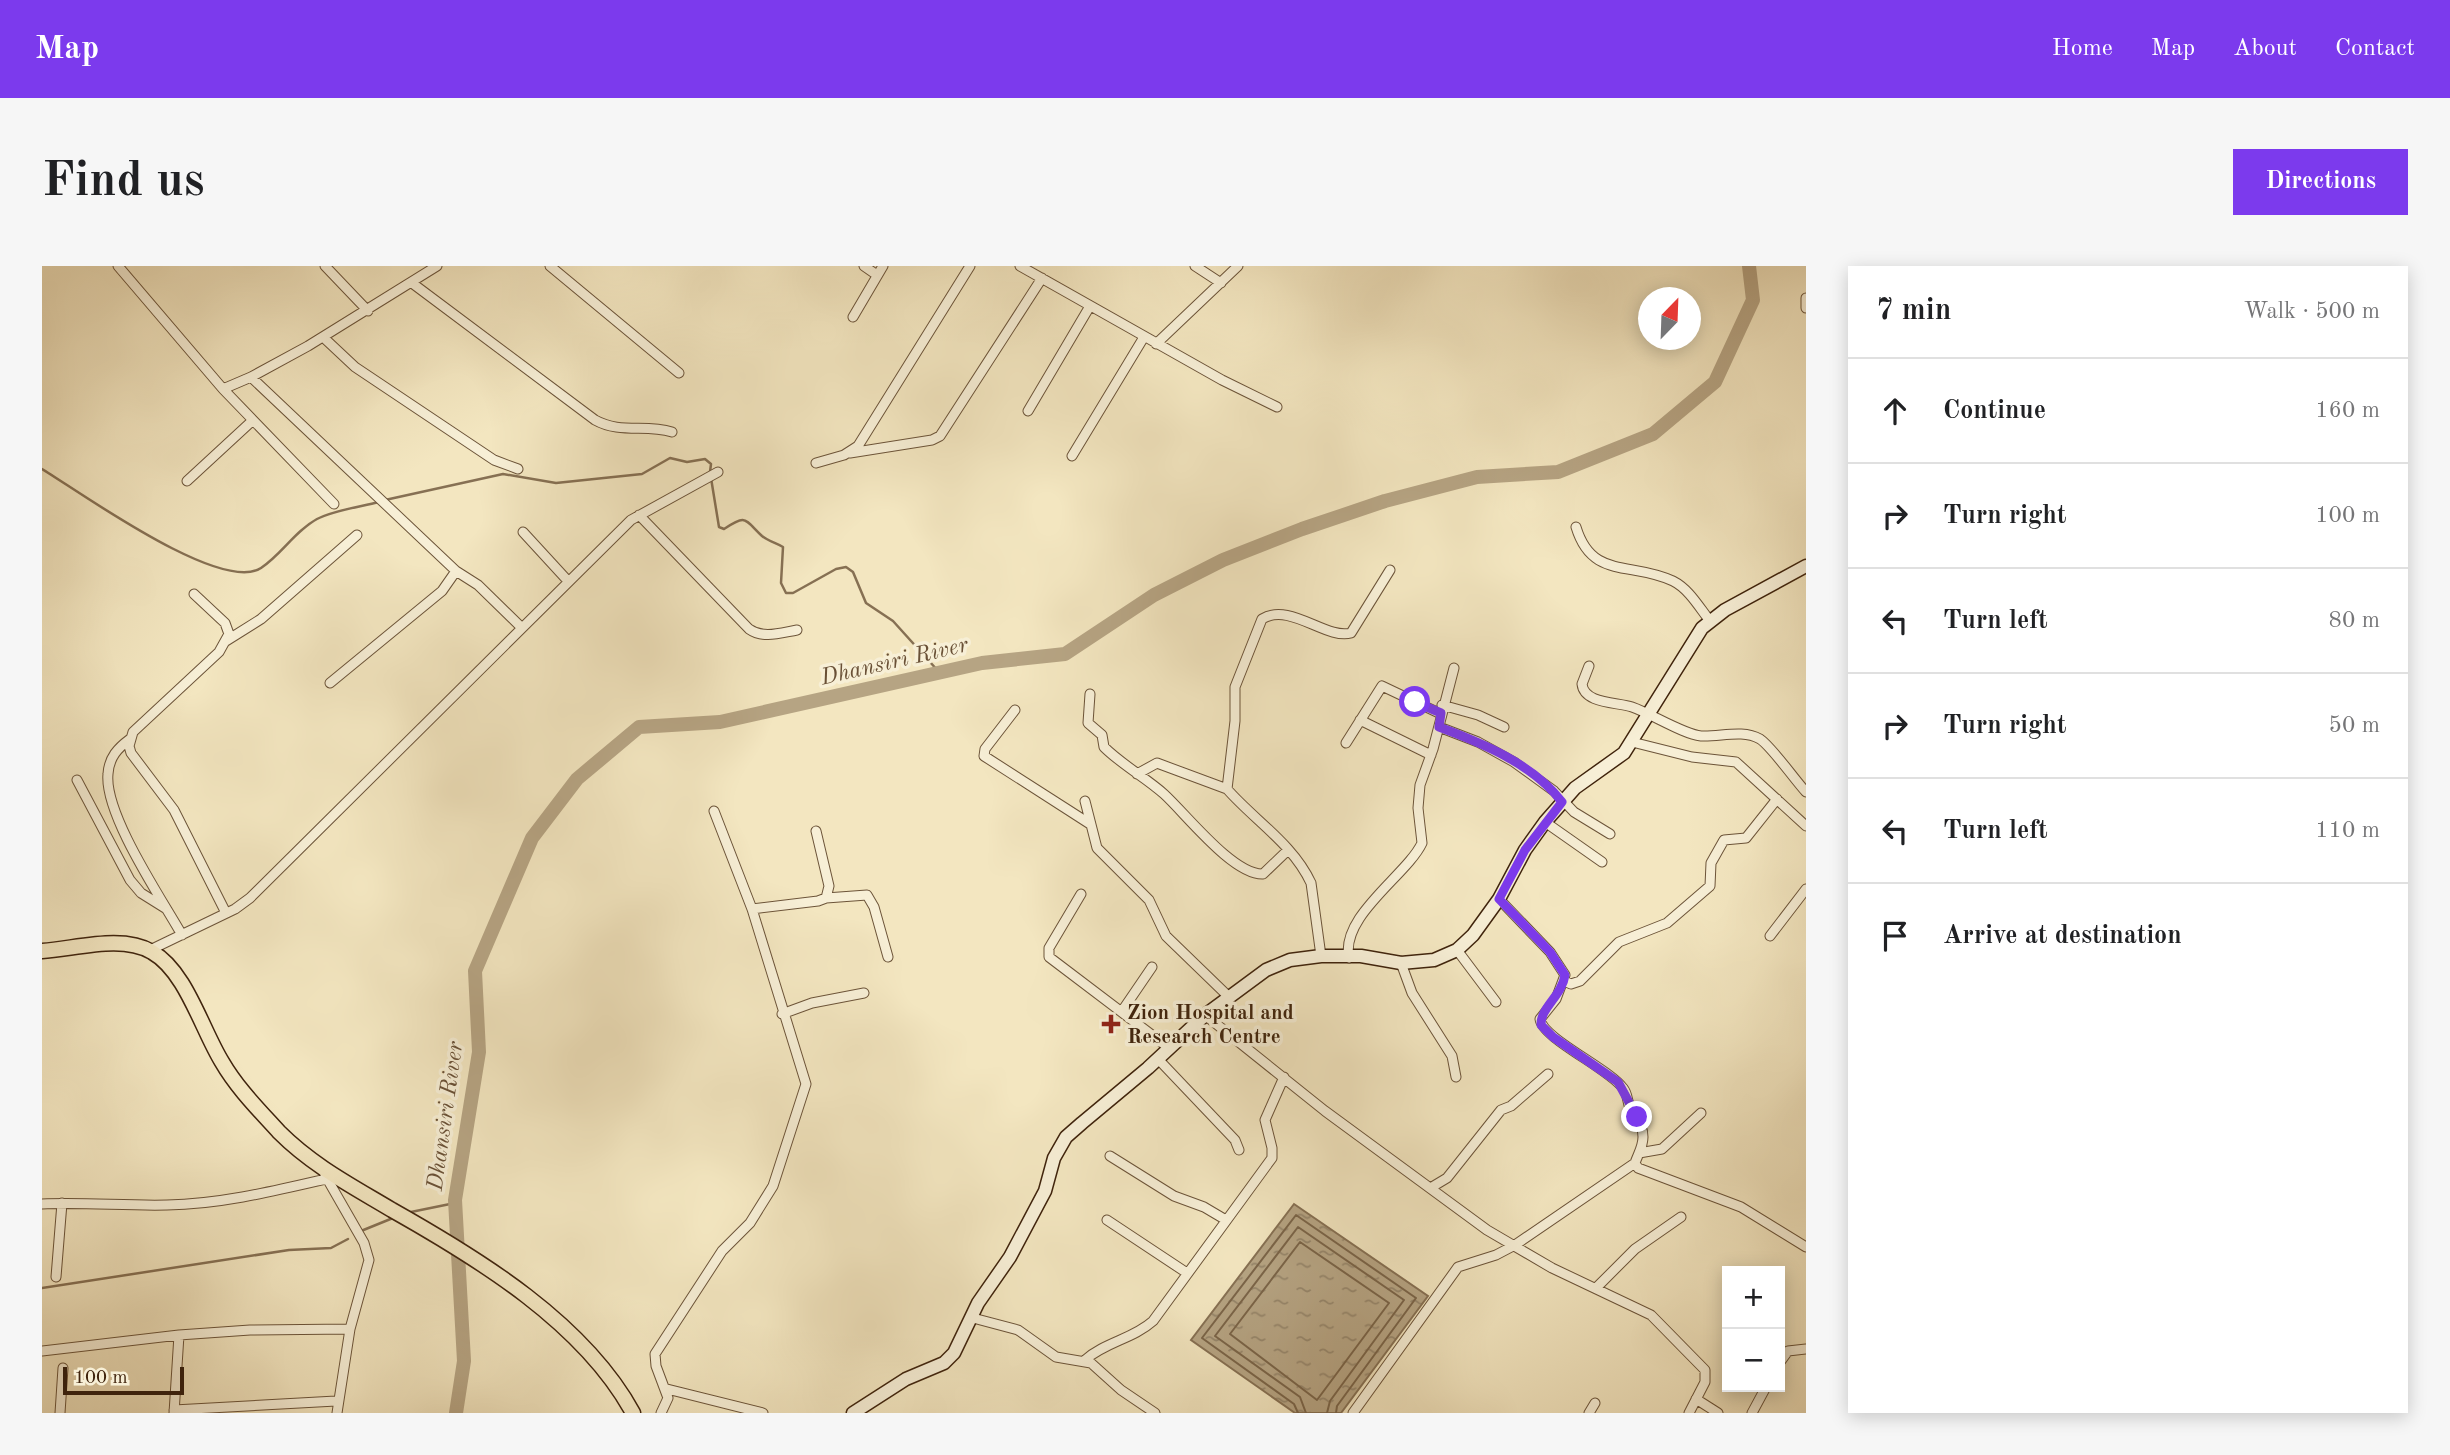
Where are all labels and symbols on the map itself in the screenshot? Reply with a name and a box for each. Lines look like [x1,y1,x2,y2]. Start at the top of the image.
north arrow [1638,287,1701,350]
water label: Dhansiri River [818,633,971,690]
route start [1399,686,1430,717]
place label: Zion Hospital and Research Centre [1127,1003,1294,1048]
marker: Zion Hospital and Research Centre [1101,1014,1121,1034]
water label: Dhansiri River [423,1039,467,1193]
route end [1621,1101,1652,1132]
scale bar [63,1364,184,1396]

